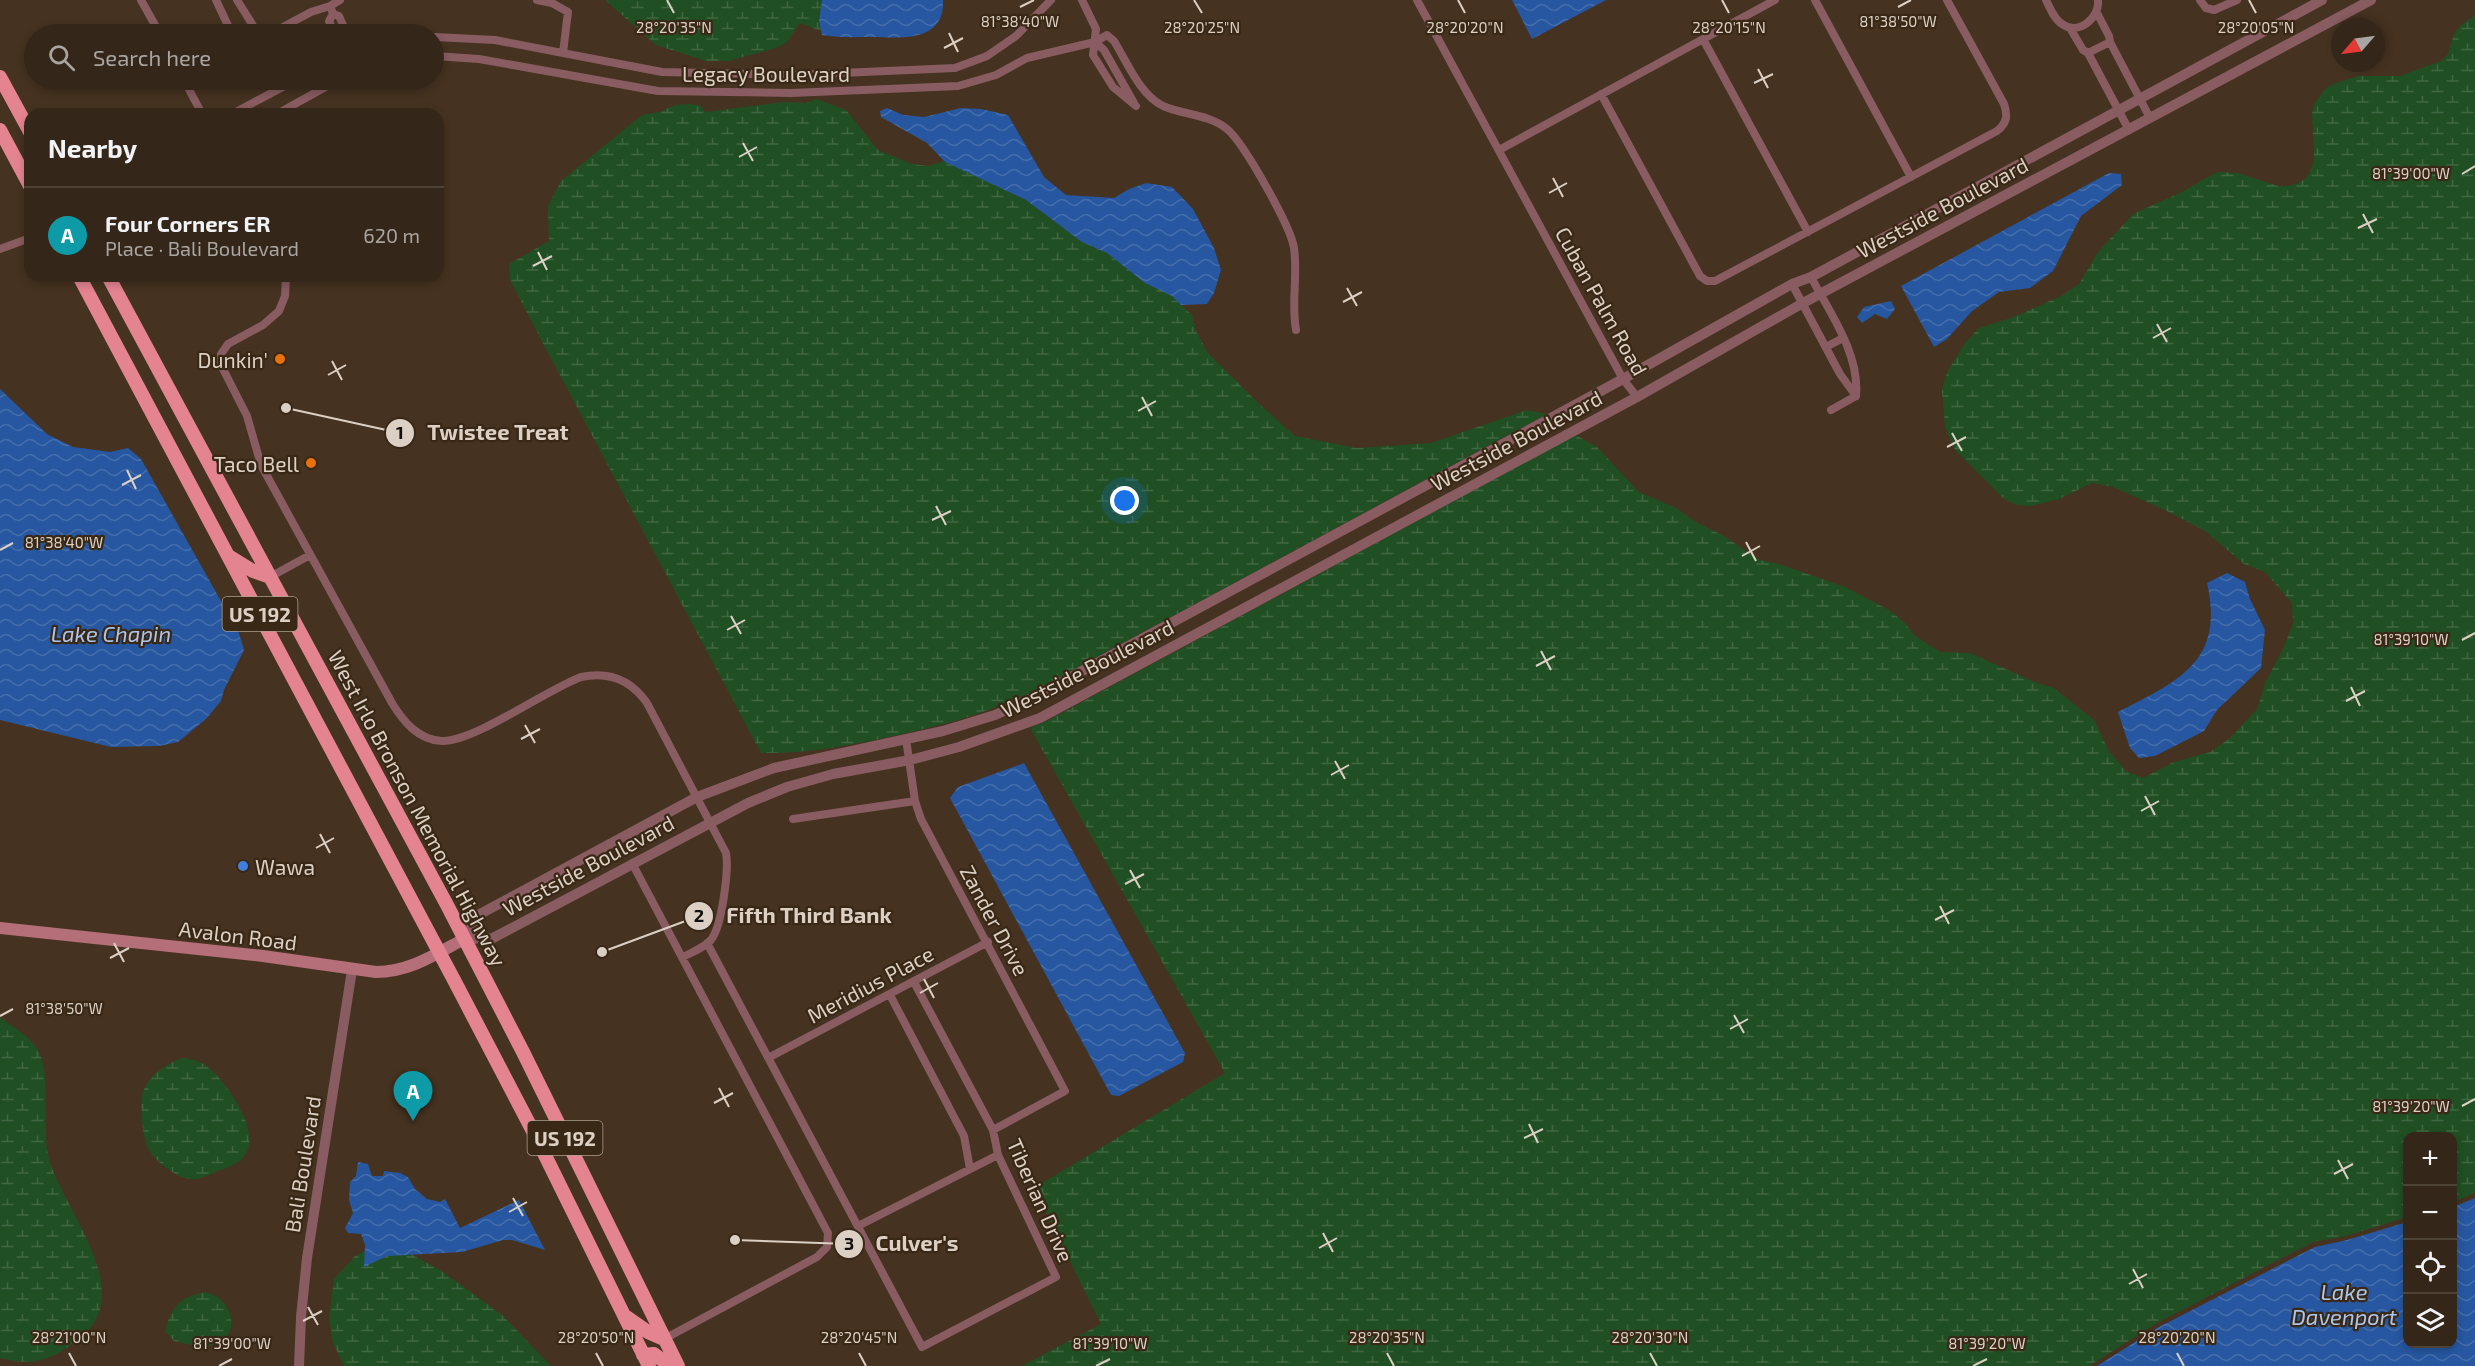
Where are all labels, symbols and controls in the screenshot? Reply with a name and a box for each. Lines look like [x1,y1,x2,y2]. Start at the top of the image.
text: 81°38'40"W [981,12,1059,30]
text: 81°38'50"W [1859,12,1937,30]
text: 28°20'35"N [636,18,712,36]
text: 28°20'25"N [1164,18,1240,36]
text: 28°20'20"N [1427,18,1503,36]
text: 28°20'15"N [1692,18,1766,36]
text: 28°20'05"N [2218,18,2294,36]
north arrow [2331,18,2385,72]
search box [24,24,444,90]
icon: search [45,41,78,74]
text: Search here [93,44,211,70]
street label: Legacy Boulevard [682,61,850,86]
text: Nearby [48,132,137,163]
street label: Westside Boulevard [1852,151,2032,263]
text: 81°39'00"W [2372,164,2450,182]
text: Four Corners ER [105,210,270,236]
street label: Cuban Palm Road [1551,222,1653,380]
text: A [61,223,74,247]
text: 620 m [363,223,420,247]
text: Place · Bali Boulevard [105,236,299,260]
place label: Dunkin' [198,347,268,372]
marker: Dunkin' [273,352,287,366]
street label: Westside Boulevard [1426,384,1606,496]
callout: Twistee Treat [385,413,581,453]
text: Twistee Treat [427,418,569,444]
text: 1 [396,421,404,443]
place label: Taco Bell [214,451,300,476]
marker: Taco Bell [304,456,318,470]
your location [1110,486,1139,515]
text: 81°38'40"W [25,533,103,551]
road number: US 192 [222,597,298,631]
street label: Westside Boulevard [996,614,1178,722]
water label: Lake Chapin [51,620,171,646]
text: 81°39'10"W [2373,630,2449,648]
street label: West Irlo Bronson Memorial Highway [324,646,512,970]
street label: Westside Boulevard [498,809,678,921]
place label: Wawa [255,854,315,879]
marker: Wawa [236,859,250,873]
street label: Zander Drive [955,861,1035,979]
callout: Fifth Third Bank [684,896,904,936]
text: Fifth Third Bank [726,901,892,927]
text: 2 [694,904,704,926]
street label: Avalon Road [178,915,298,955]
street label: Meridius Place [803,940,937,1028]
text: 81°38'50"W [25,999,103,1017]
pin: A [394,1072,432,1121]
street label: Bali Boulevard [279,1094,325,1234]
text: 81°39'20"W [2372,1097,2450,1115]
road number: US 192 [528,1121,602,1155]
map controls [2403,1132,2457,1348]
button: + [2403,1132,2457,1186]
street label: Tiberian Drive [1003,1134,1079,1266]
button: − [2403,1186,2457,1240]
callout: Culver's [834,1224,971,1264]
text: Culver's [875,1229,959,1255]
text: 3 [844,1232,854,1254]
button: locate [2403,1240,2457,1294]
water label: Lake Davenport [2291,1278,2397,1329]
button: layers [2403,1294,2457,1348]
text: 28°21'00"N [32,1328,106,1346]
text: 28°20'50"N [558,1328,634,1346]
text: 28°20'45"N [821,1328,897,1346]
text: 28°20'35"N [1349,1328,1425,1346]
text: 28°20'30"N [1612,1328,1688,1346]
text: 28°20'20"N [2139,1328,2215,1346]
text: 81°39'00"W [193,1334,271,1352]
text: 81°39'10"W [1072,1334,1148,1352]
text: 81°39'20"W [1948,1334,2026,1352]

